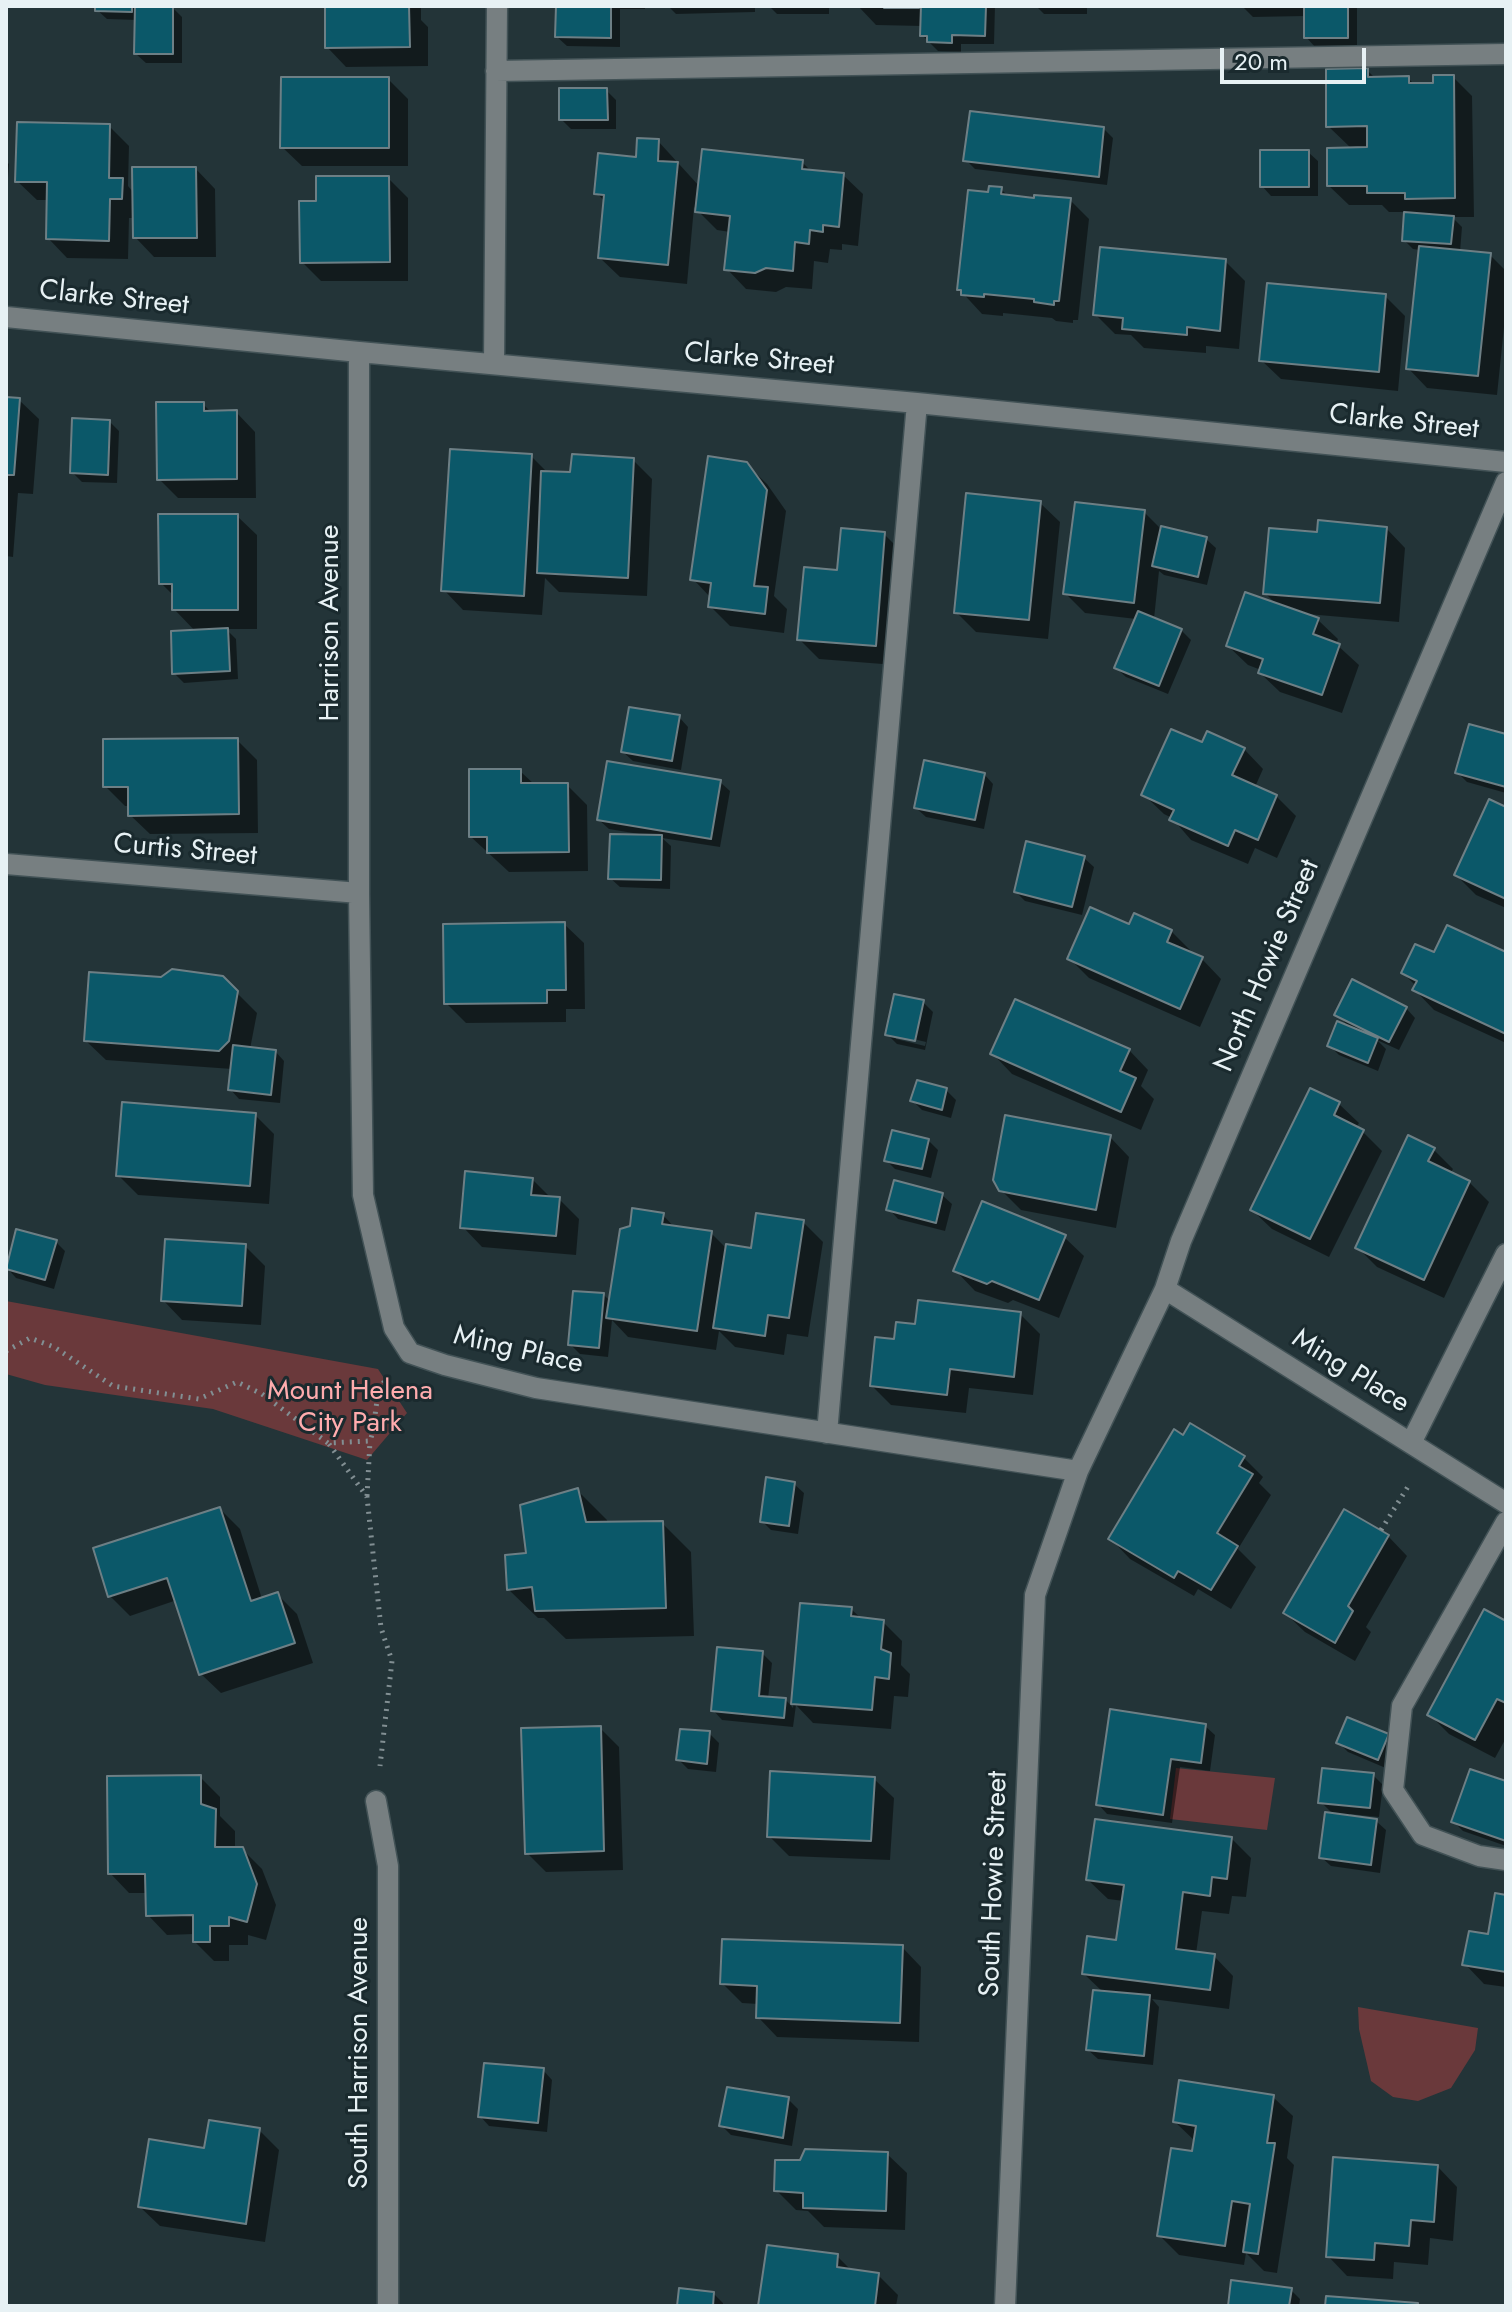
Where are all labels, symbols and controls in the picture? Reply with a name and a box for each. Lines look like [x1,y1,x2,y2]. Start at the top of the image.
scale bar [1224,32,1370,82]
text: 20 m [1234,44,1288,79]
street label: Clarke Street [38,274,190,324]
street label: Clarke Street [683,337,835,383]
street label: Clarke Street [1328,398,1480,448]
street label: Harrison Avenue [314,525,348,721]
street label: Curtis Street [112,828,258,874]
street label: North Howie Street [1208,855,1328,1077]
street label: Ming Place [450,1320,586,1382]
street label: Ming Place [1285,1323,1415,1421]
park label: Mount Helena City Park [267,1375,433,1441]
street label: South Howie Street [974,1770,1016,1998]
street label: South Harrison Avenue [343,1917,377,2189]

